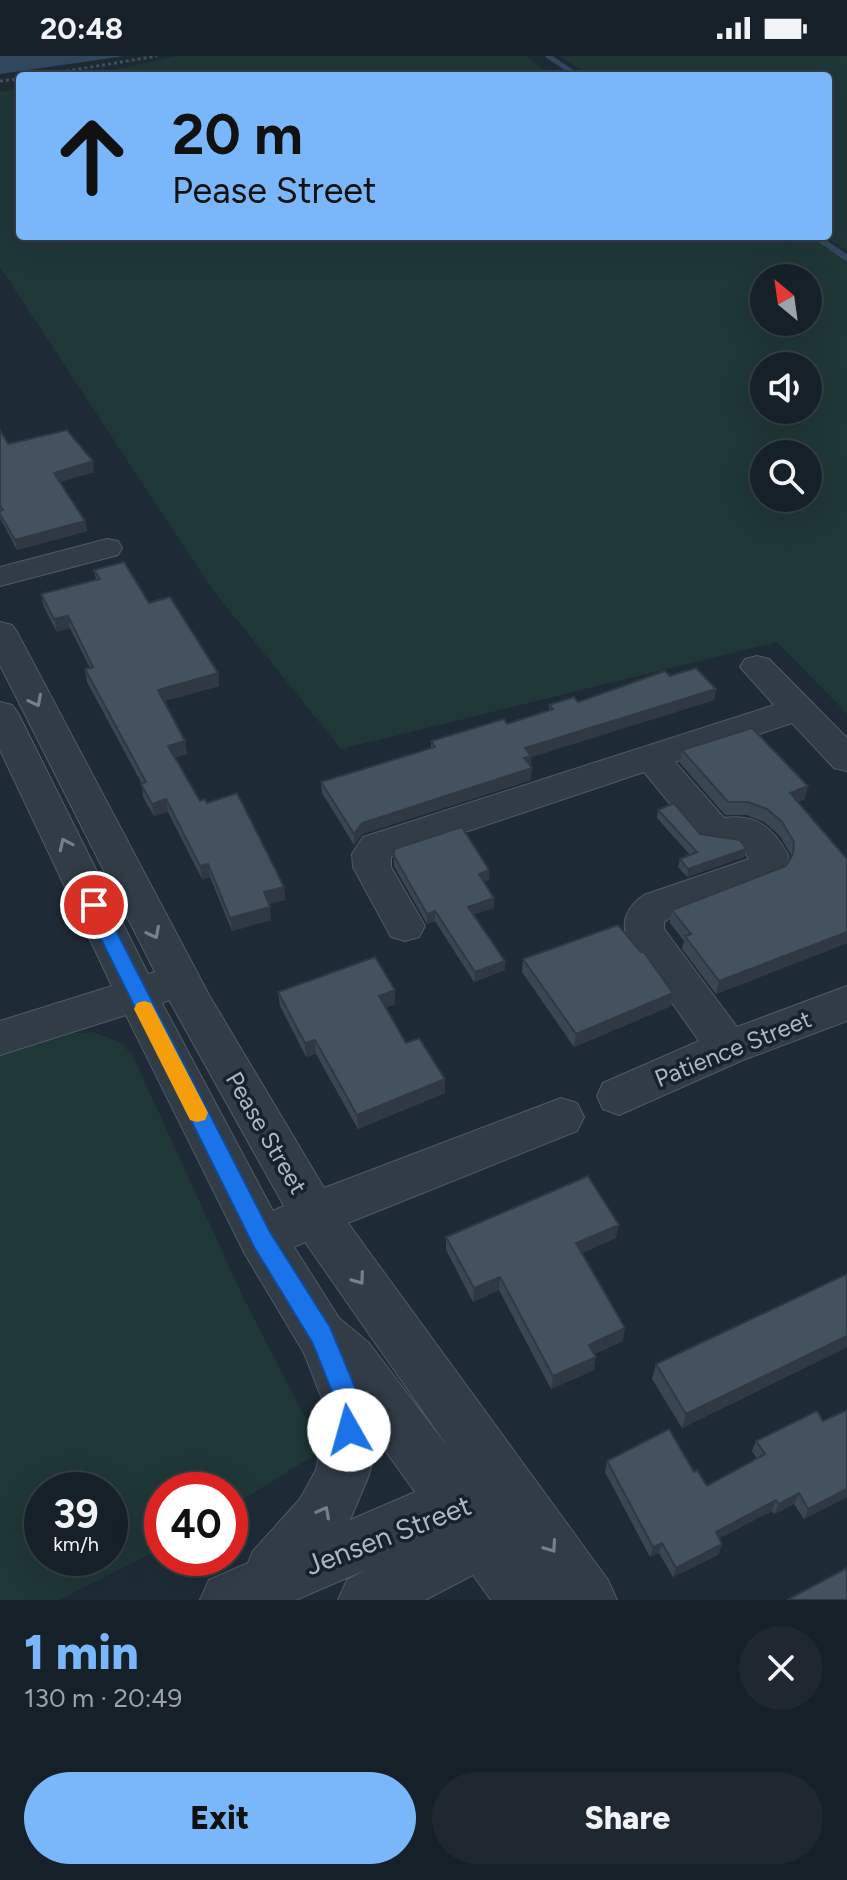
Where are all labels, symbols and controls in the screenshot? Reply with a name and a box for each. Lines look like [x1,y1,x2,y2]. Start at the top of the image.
text: 20:48 [40,10,123,47]
text: 20 m [172,101,303,168]
icon: ahead [40,104,144,208]
text: Pease Street [172,169,377,212]
north arrow [750,264,822,336]
map controls [750,264,822,512]
button: sound [750,352,822,424]
button: search [750,440,822,512]
one-way arrow [26,693,41,708]
one-way arrow [59,837,75,852]
pin [60,871,128,939]
icon: arrive [72,883,116,927]
one-way arrow [144,924,159,939]
street label: Patience Street [650,1004,815,1093]
street label: Pease Street [220,1066,313,1199]
one-way arrow [350,1270,364,1285]
position arrow [307,1388,391,1472]
speed limit sign: 40 [144,1472,248,1576]
street label: Jensen Street [300,1488,476,1582]
text: 39 [53,1490,99,1538]
one-way arrow [315,1506,330,1520]
text: km/h [53,1532,99,1556]
one-way arrow [541,1538,556,1552]
text: 1 min [24,1623,139,1681]
button: close [739,1626,823,1710]
text: 130 m · 20:49 [24,1682,182,1714]
button: Exit [24,1772,416,1864]
button: Share [432,1772,823,1864]

